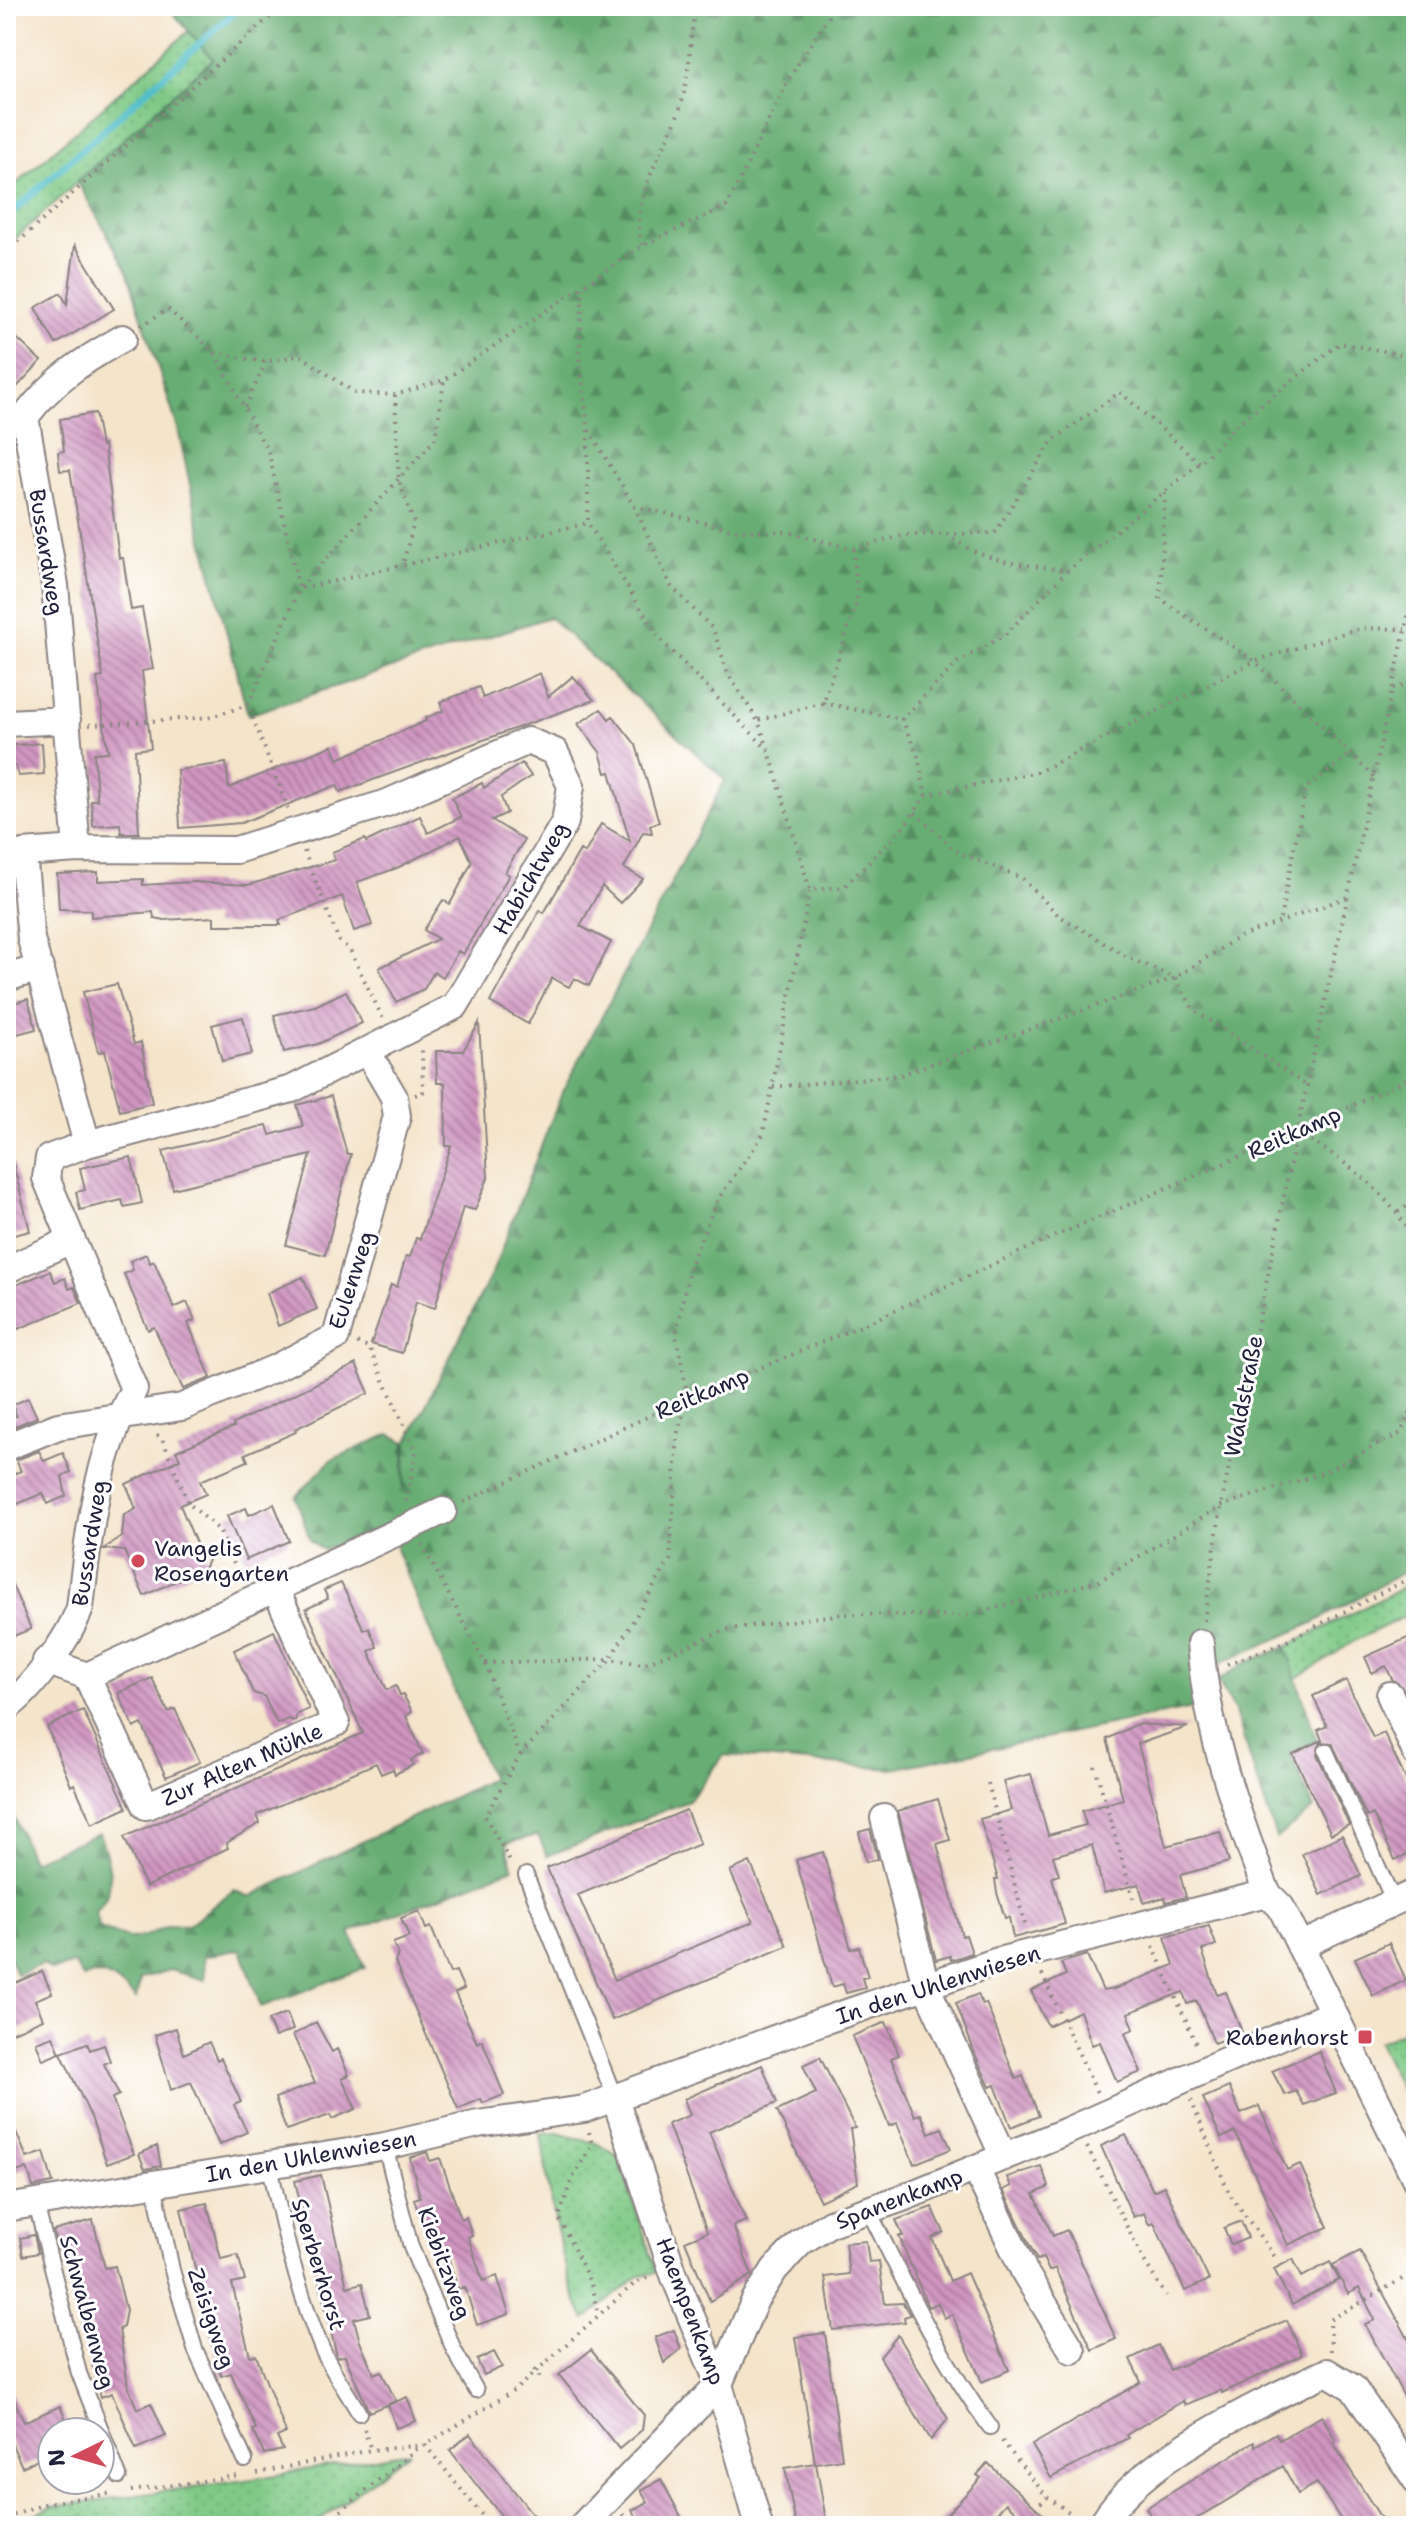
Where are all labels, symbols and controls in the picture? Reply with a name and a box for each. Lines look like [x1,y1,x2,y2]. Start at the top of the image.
street label: Bussardweg [22,487,71,617]
street label: Habichtweg [486,816,575,940]
street label: Reitkamp [1243,1099,1345,1166]
street label: Eulenweg [322,1227,381,1333]
street label: Waldstraße [1217,1333,1269,1459]
street label: Reitkamp [651,1361,753,1426]
street label: Bussardweg [65,1478,114,1608]
place label: Vangelis Rosengarten [154,1534,289,1588]
marker: Vangelis Rosengarten [129,1552,147,1570]
street label: Zur Alten Mühle [157,1716,327,1813]
street label: In den Uhlenwiesen [832,1938,1044,2031]
place label: Rabenhorst [1226,2023,1349,2052]
marker: Rabenhorst [1356,2028,1374,2046]
street label: In den Uhlenwiesen [204,2124,418,2189]
street label: Spanenkamp [831,2161,967,2236]
street label: Sperberhorst [285,2195,352,2334]
street label: Kiebitzweg [411,2203,478,2323]
street label: Schwalbenweg [53,2232,122,2392]
street label: Haempenkamp [649,2233,732,2389]
street label: Zeisigweg [181,2264,242,2372]
north arrow [36,2416,116,2496]
text: N [41,2448,72,2468]

